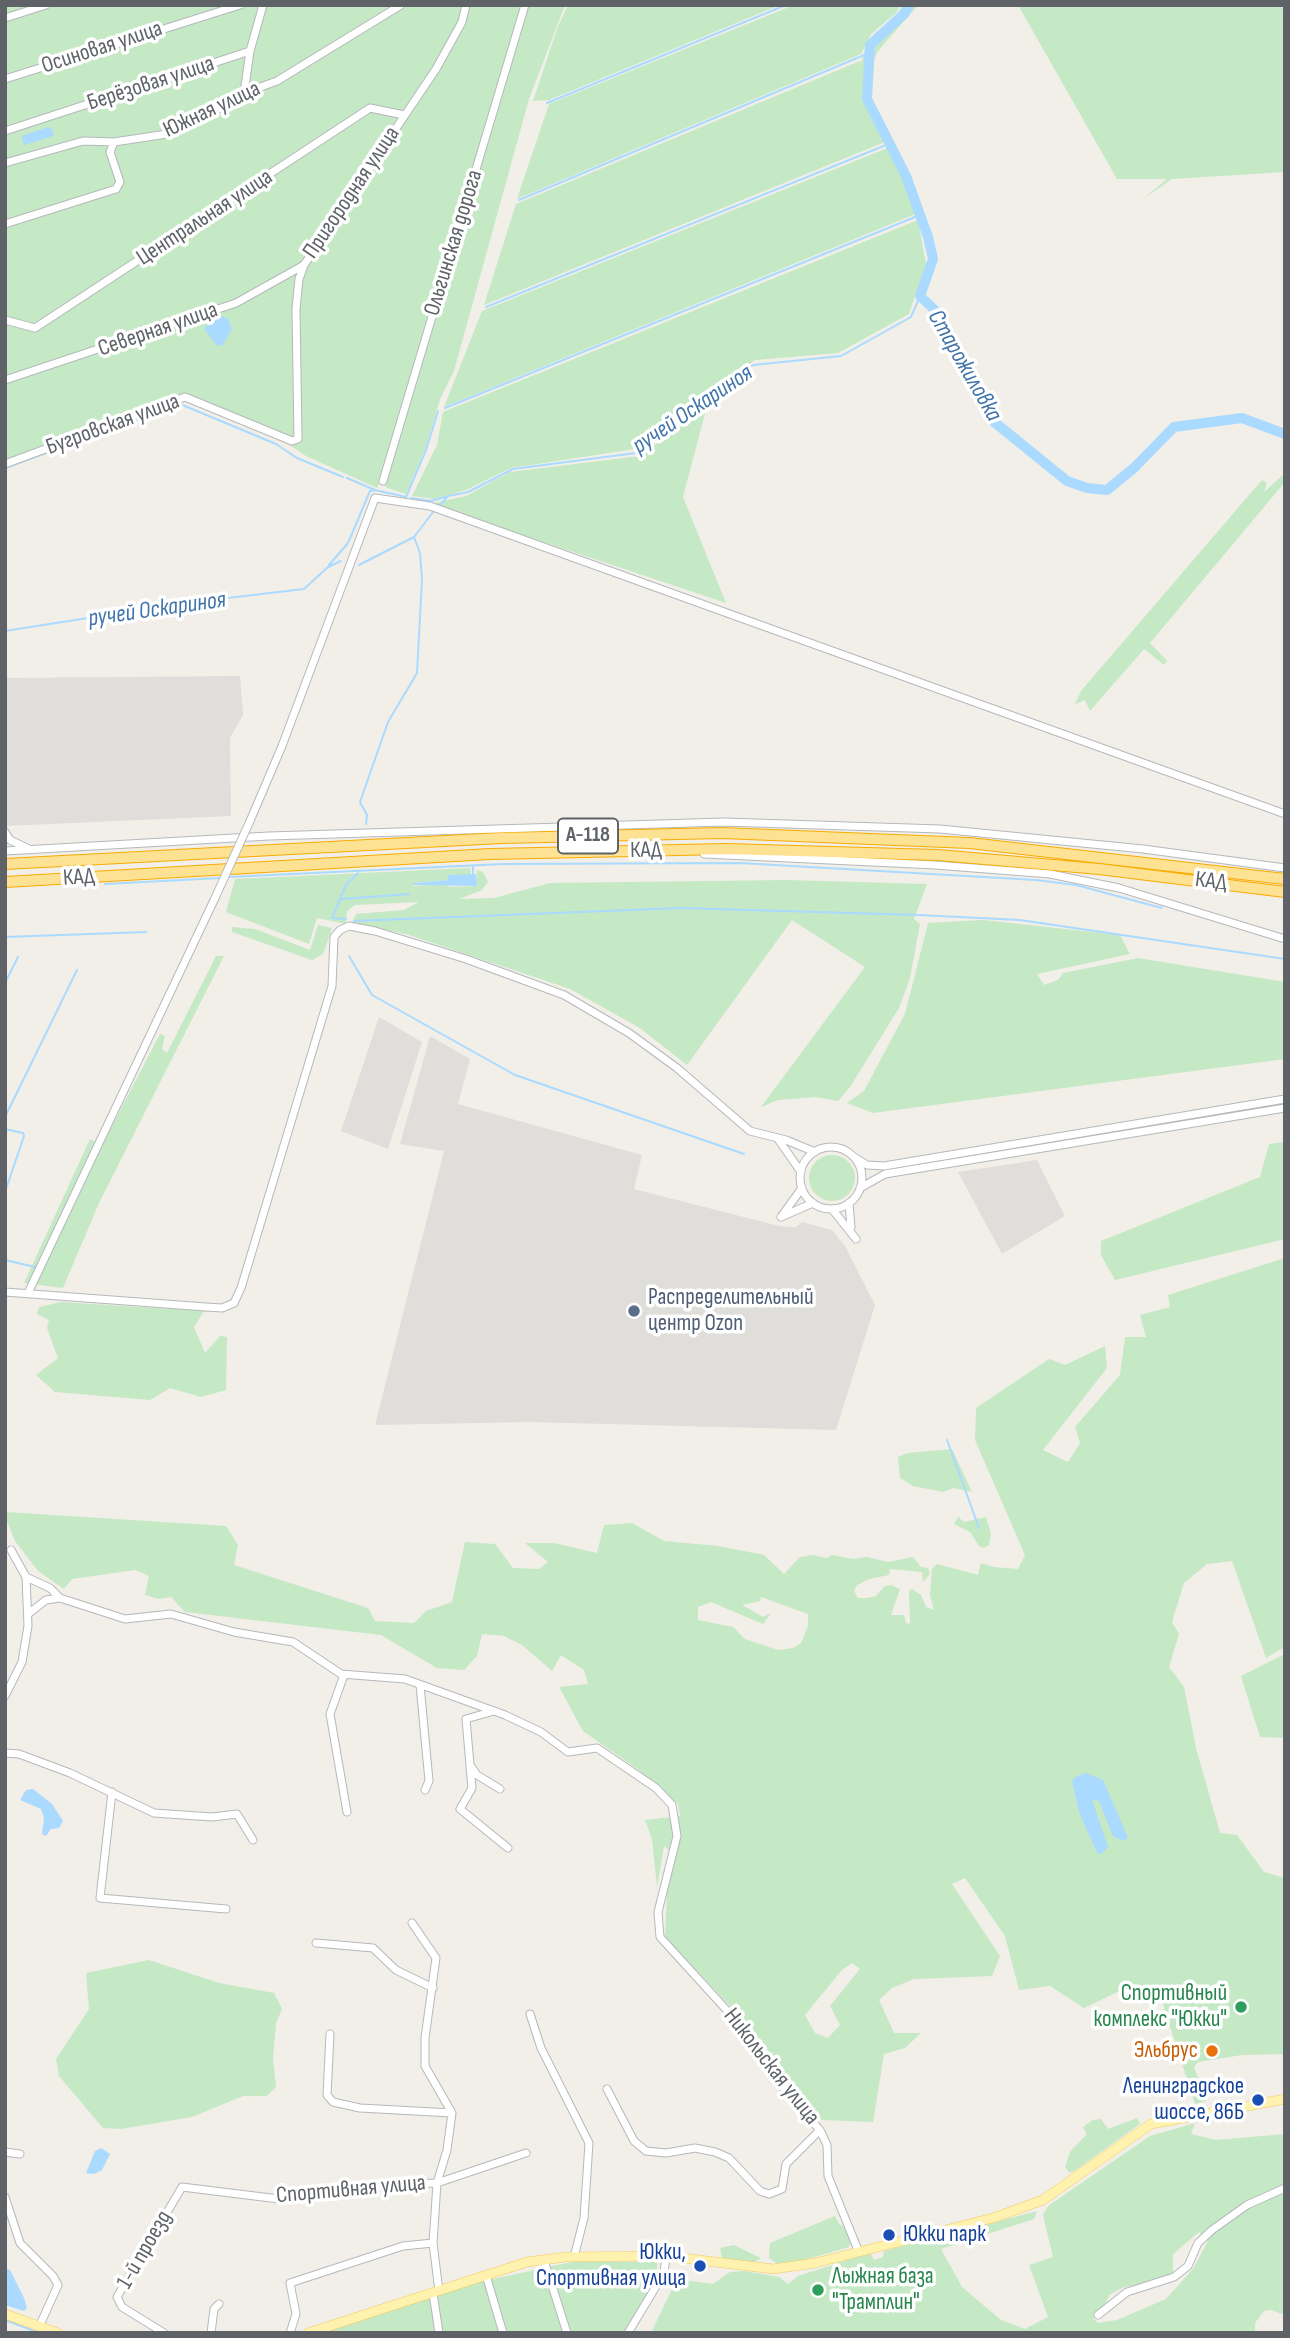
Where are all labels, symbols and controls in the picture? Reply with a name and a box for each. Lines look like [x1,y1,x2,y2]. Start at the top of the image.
street label: Осиновая улица [38,16,166,80]
street label: Берёзовая улица [84,50,218,118]
street label: Южная улица [159,76,265,144]
street label: Пригородная улица [298,122,406,264]
street label: Центральная улица [132,164,278,272]
street label: Ольгинская дорога [419,167,489,319]
street label: Северная улица [95,297,221,363]
water label: Старожиловка [921,305,1007,427]
water label: ручей Оскариноя [627,359,759,461]
street label: Бугровская улица [43,388,183,462]
water label: ручей Оскариноя [86,586,228,634]
road number: А-118 [558,818,618,854]
street label: КАД [630,837,662,865]
street label: КАД [62,863,96,893]
street label: КАД [1193,866,1229,898]
place label: Распределительный центр Ozon [648,1284,814,1338]
marker: Распределительный центр Ozon [626,1303,642,1319]
place label: Спортивный комплекс "Юкки" [1094,1980,1227,2034]
marker: Спортивный комплекс "Юкки" [1233,1999,1249,2015]
street label: Никольская улица [717,2003,825,2131]
place label: Эльбрус [1134,2037,1198,2065]
marker: Эльбрус [1204,2043,1220,2059]
place label: Ленинградское шоссе, 86Б [1123,2073,1244,2127]
marker: Ленинградское шоссе, 86Б [1250,2092,1266,2108]
street label: Спортивная улица [275,2170,427,2210]
street label: 1-й проезд [112,2206,178,2294]
place label: Юкки парк [903,2221,986,2249]
marker: Юкки парк [881,2227,897,2243]
place label: Юкки, Спортивная улица [536,2239,686,2293]
marker: Юкки, Спортивная улица [692,2258,708,2274]
place label: Лыжная база "Трамплин" [832,2263,934,2317]
marker: Лыжная база "Трамплин" [810,2282,826,2298]

